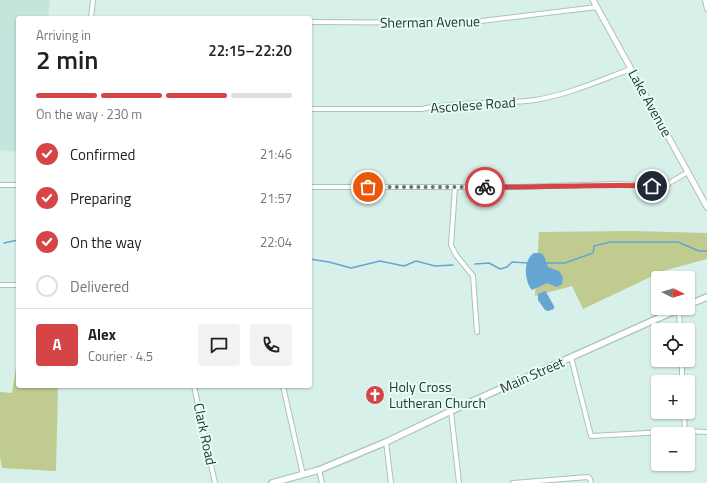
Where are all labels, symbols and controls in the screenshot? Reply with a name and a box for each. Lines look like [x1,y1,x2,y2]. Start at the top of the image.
street label: Sherman Avenue [380,10,480,33]
text: Arriving in [36,25,91,45]
text: 22:15–22:20 [208,39,292,62]
text: 2 min [36,40,99,79]
street label: Lake Avenue [623,65,678,140]
street label: Ascolese Road [430,91,516,118]
text: On the way · 230 m [36,104,142,124]
icon: check [36,143,58,165]
text: Confirmed [70,143,135,166]
text: 21:46 [260,144,292,164]
courier [465,167,505,207]
pin [635,169,669,203]
pin [351,170,385,204]
icon: home [641,175,663,197]
icon: bag [357,176,379,198]
icon: bike [474,176,496,198]
icon: check [36,187,58,209]
text: Preparing [70,187,131,210]
text: 21:57 [260,188,292,208]
icon: check [36,231,58,253]
text: On the way [70,231,142,254]
text: 22:04 [260,232,292,252]
north arrow [651,271,695,315]
map controls [651,271,695,471]
text: Delivered [70,275,129,298]
text: Alex [88,323,116,346]
button: locate [651,323,695,367]
button: chat [198,324,240,366]
button: phone [250,324,292,366]
text: A [52,333,62,356]
text: Courier · 4.5 [88,346,153,366]
street label: Main Street [496,351,567,398]
button: + [651,375,695,419]
place label: Holy Cross Lutheran Church [389,376,486,413]
church icon: Holy Cross Lutheran Church [364,384,386,406]
street label: Clark Road [189,401,222,467]
button: − [651,427,695,471]

